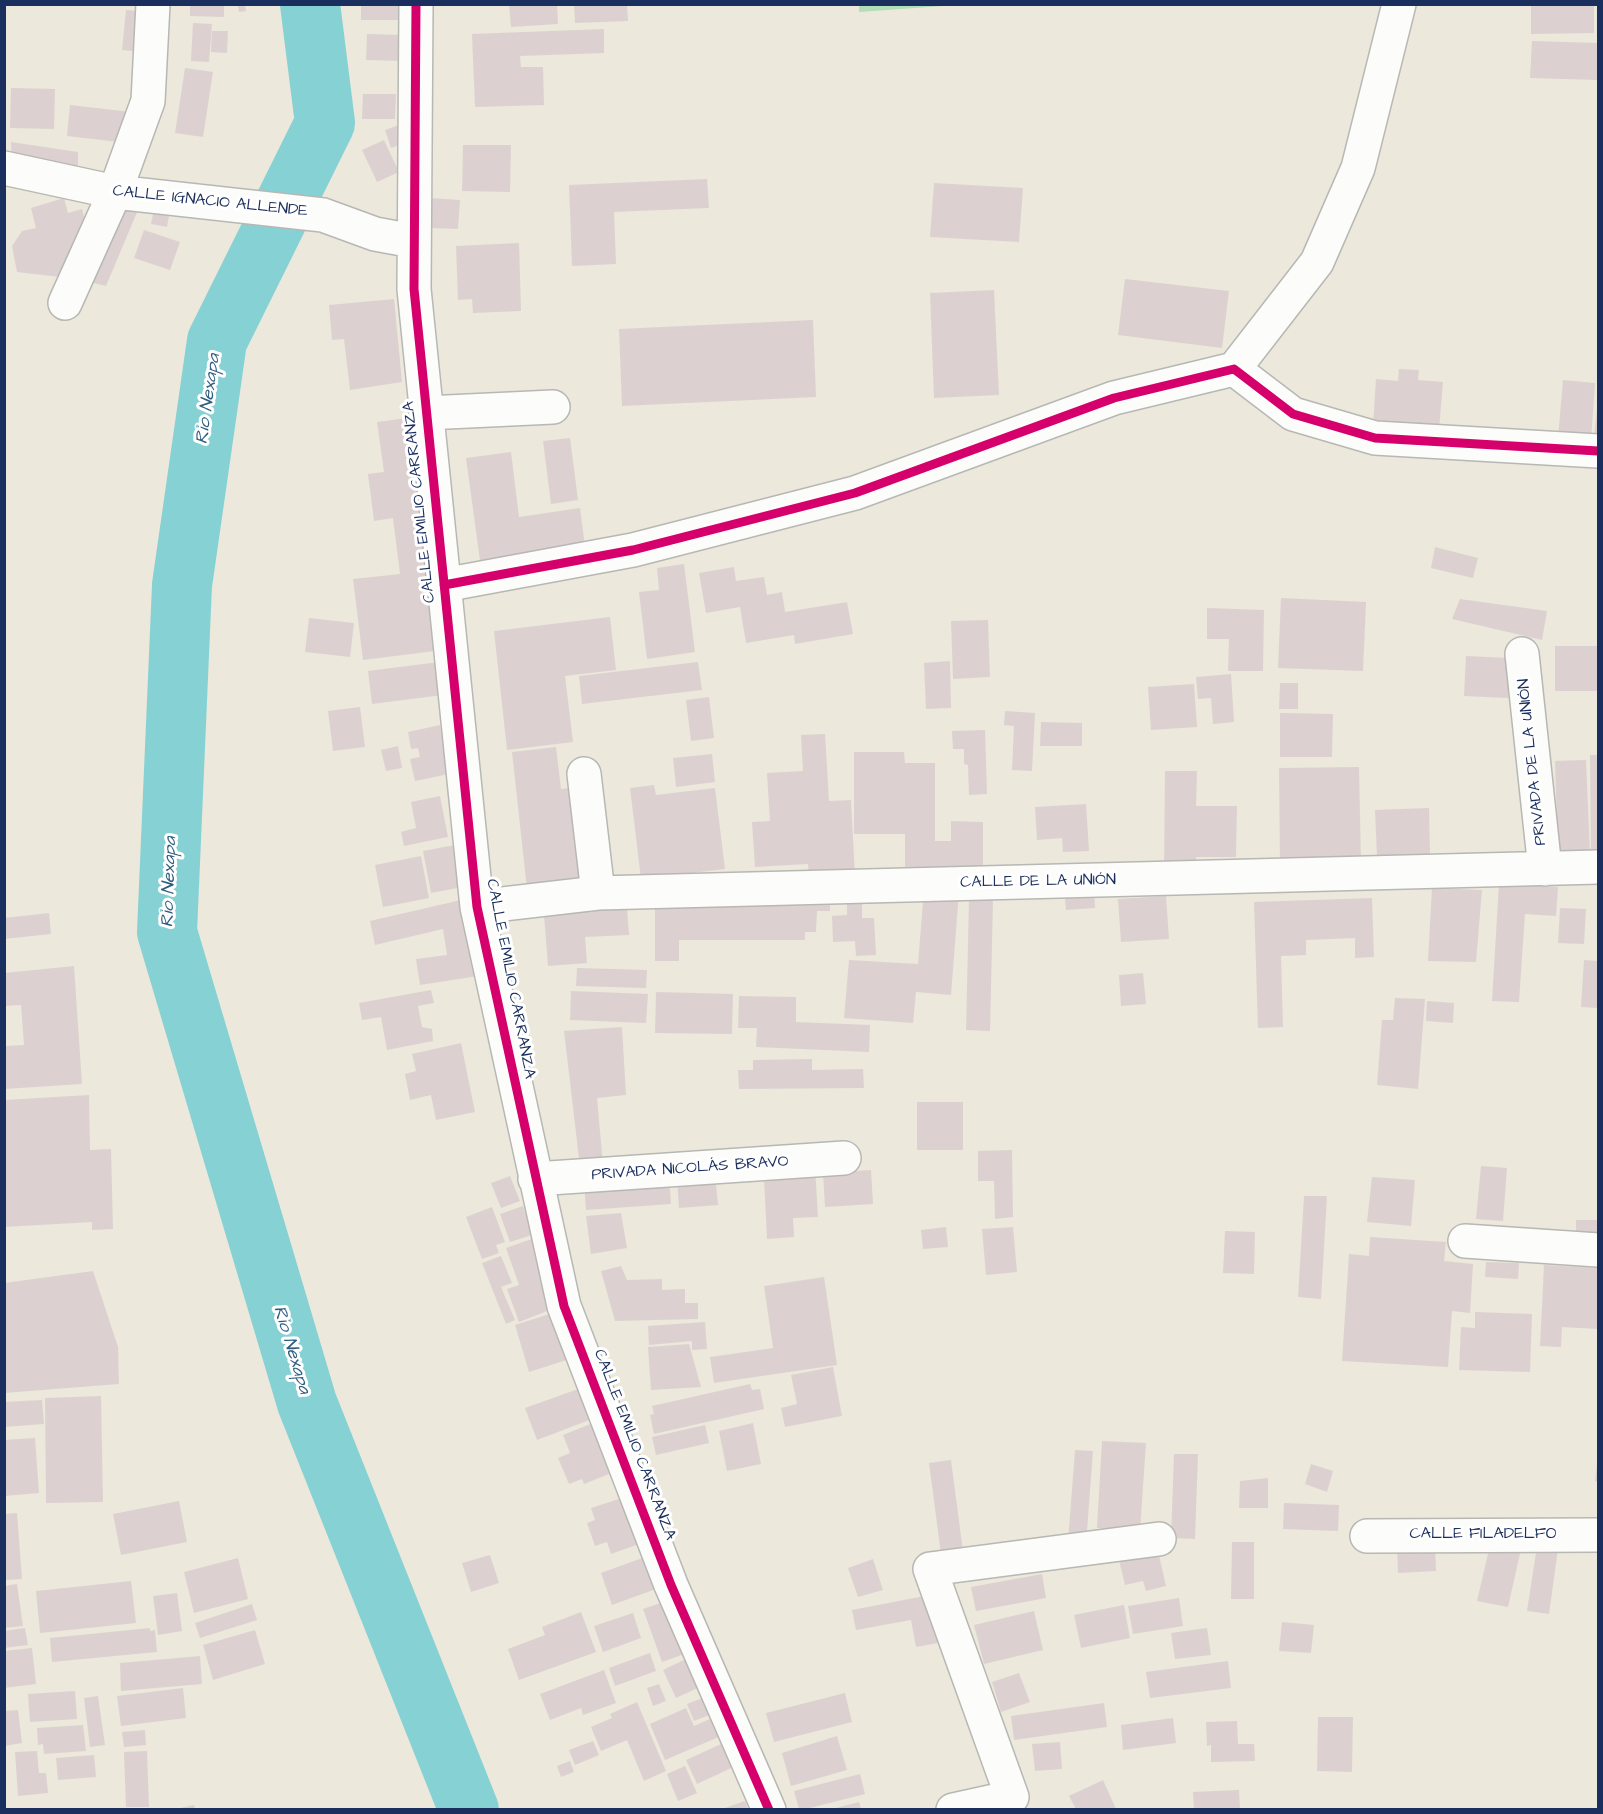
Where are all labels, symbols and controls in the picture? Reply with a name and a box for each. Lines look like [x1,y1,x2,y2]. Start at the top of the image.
street label: CALLE IGNACIO ALLENDE [112,182,308,222]
water label: Rio Nexapa [192,353,226,445]
street label: CALLE EMILIO CARRANZA [400,400,440,604]
street label: PRIVADA DE LA UNIÓN [1515,678,1551,846]
water label: Rio Nexapa [158,836,182,928]
street label: CALLE DE LA UNIÓN [960,871,1116,893]
street label: CALLE EMILIO CARRANZA [481,878,539,1080]
street label: PRIVADA NICOLÁS BRAVO [591,1153,789,1185]
water label: Rio Nexapa [267,1303,315,1397]
street label: CALLE EMILIO CARRANZA [589,1347,679,1543]
street label: CALLE FILADELFO [1409,1525,1557,1545]

